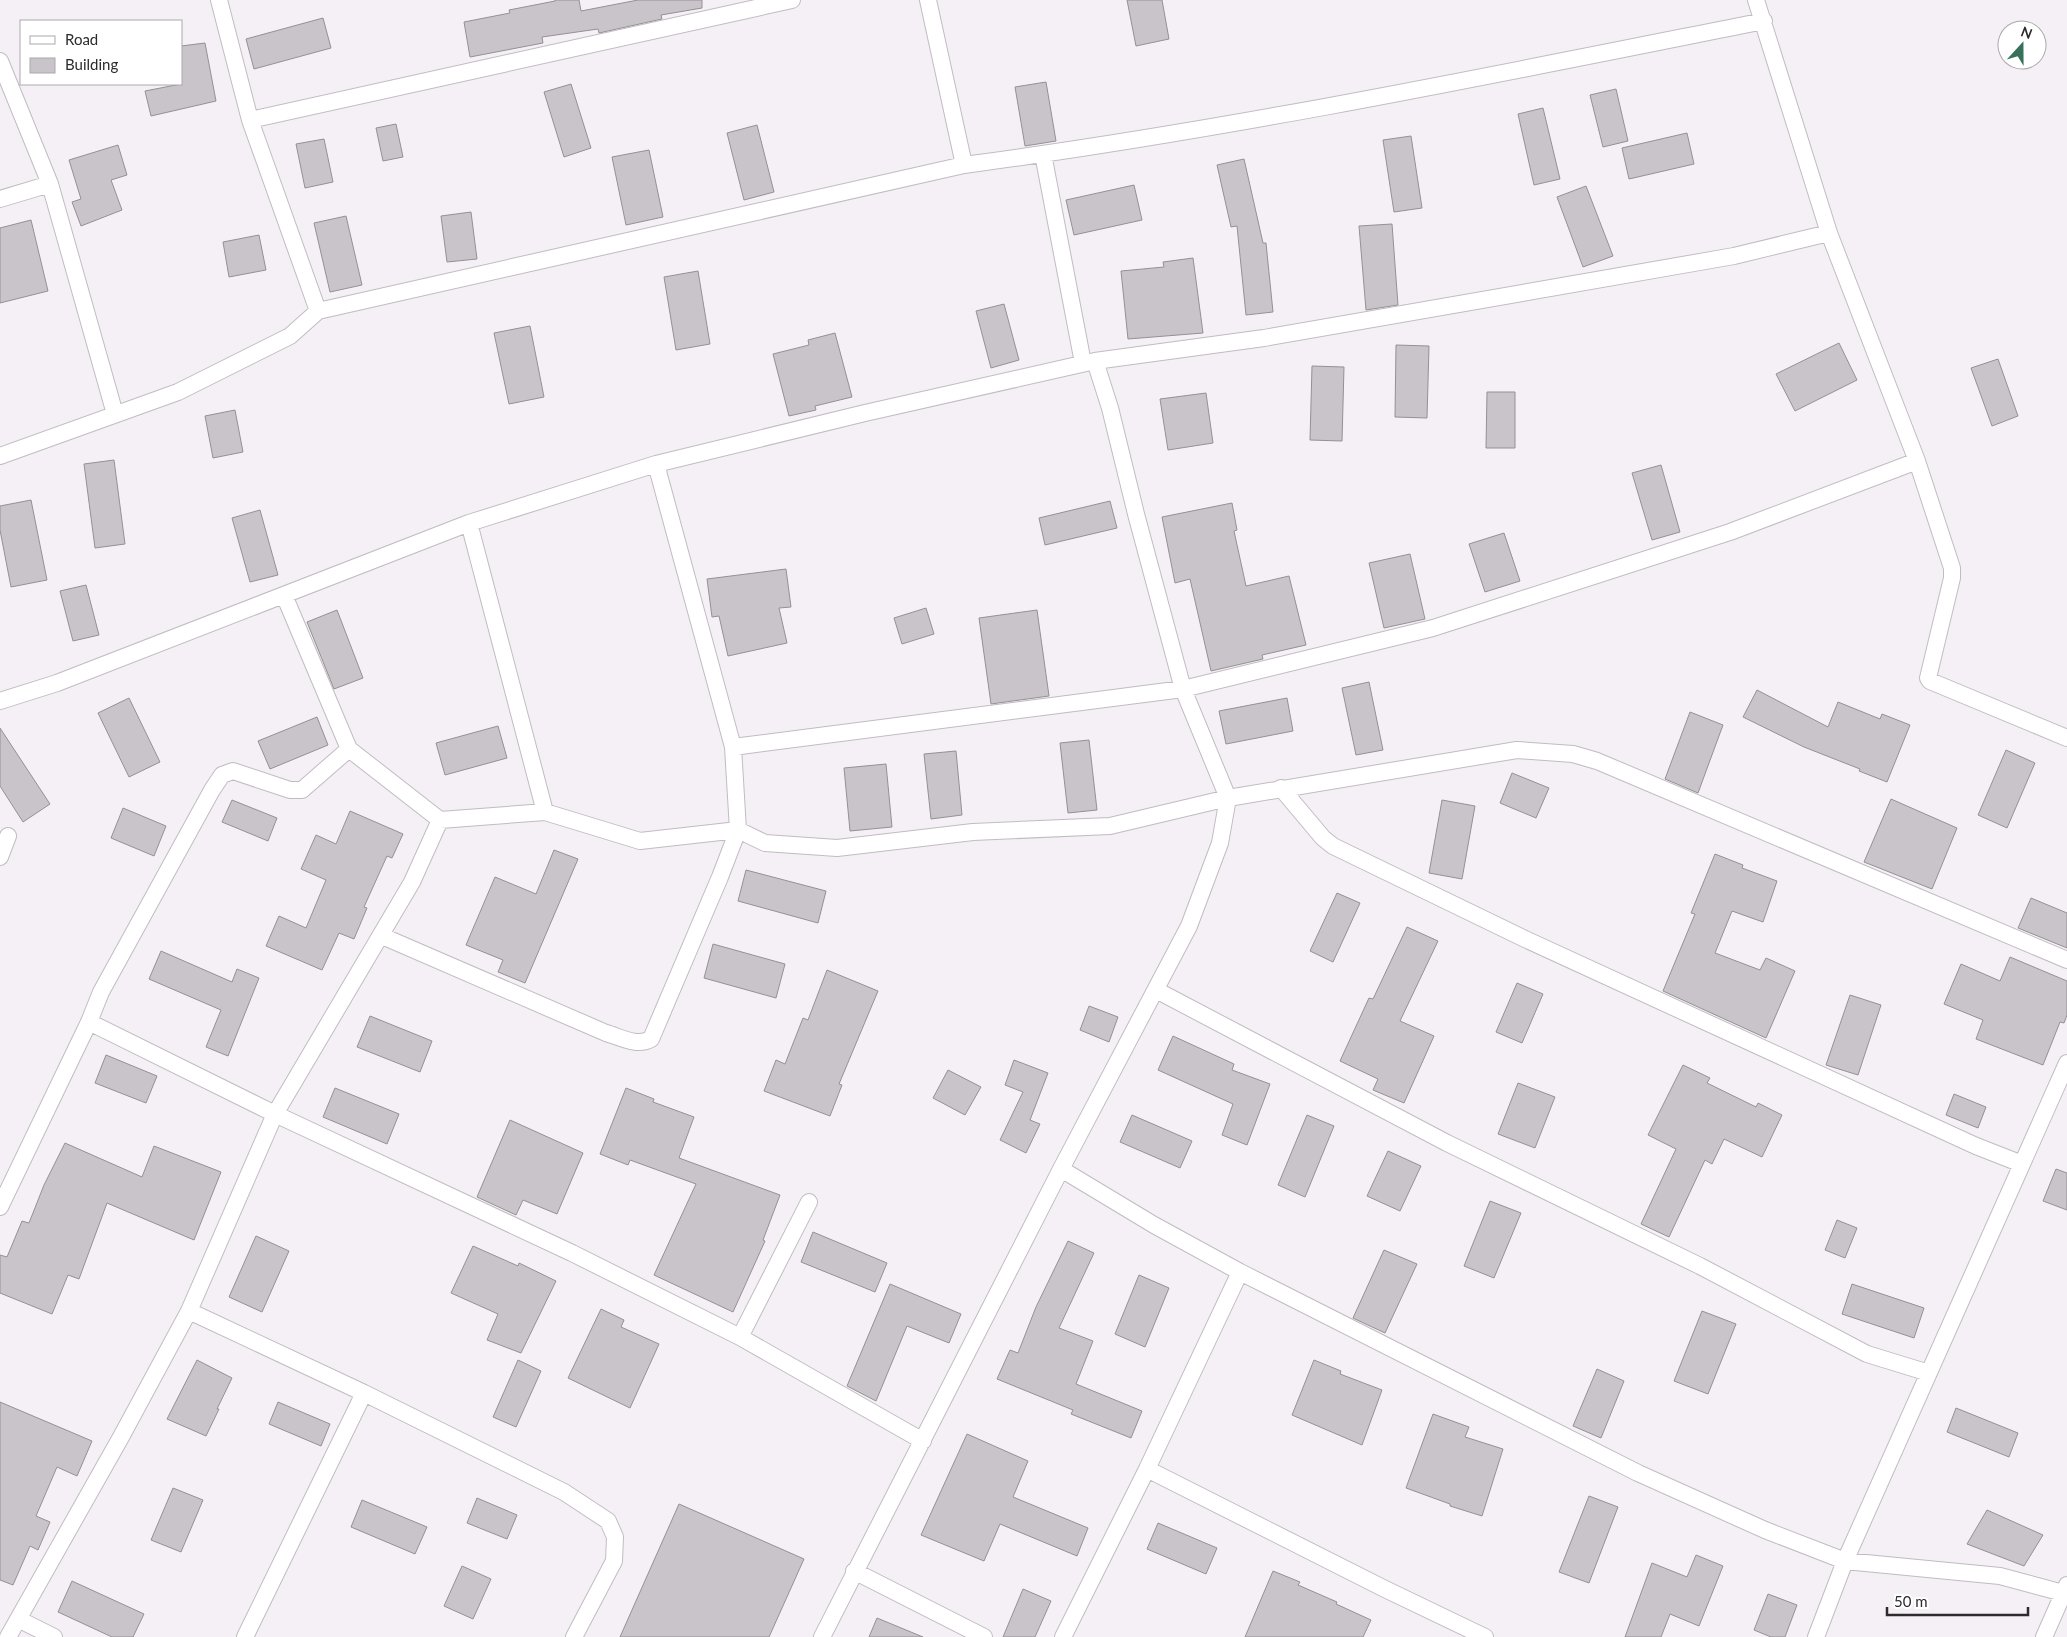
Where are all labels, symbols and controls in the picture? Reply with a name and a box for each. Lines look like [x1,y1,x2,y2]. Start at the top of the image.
legend [20,20,182,85]
north arrow [1997,20,2047,70]
text: N [2019,23,2035,42]
text: Road [65,30,98,48]
text: Building [65,55,118,73]
scale bar [1887,1584,2028,1616]
text: 50 m [1894,1592,1928,1610]

